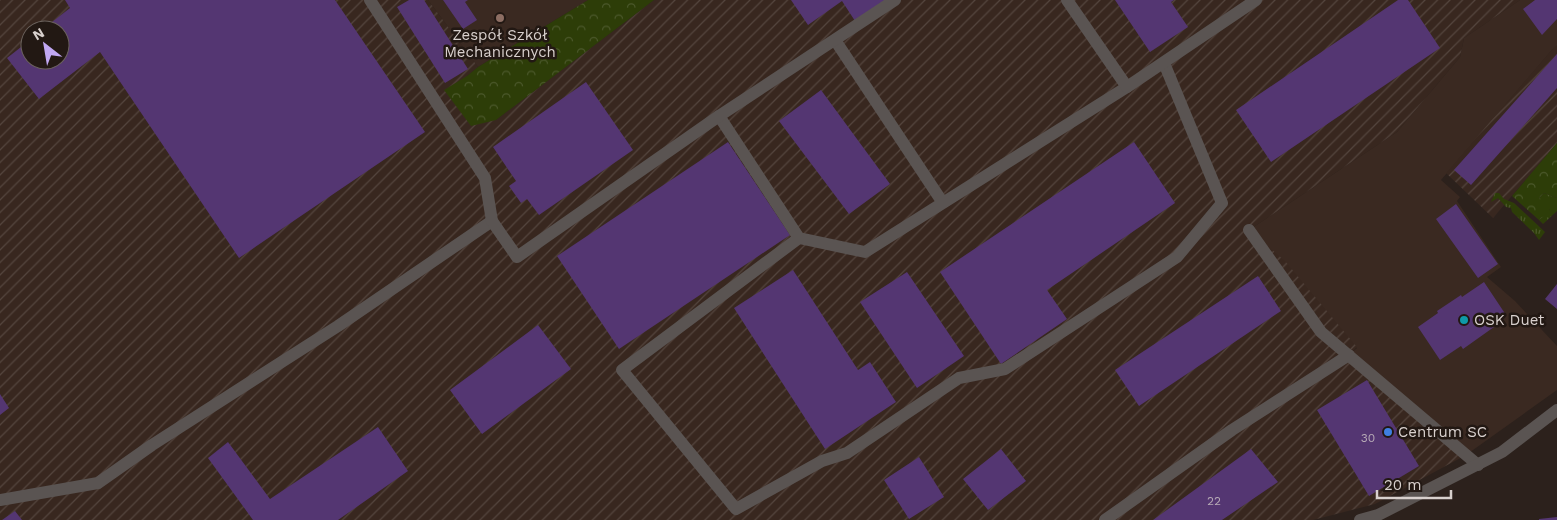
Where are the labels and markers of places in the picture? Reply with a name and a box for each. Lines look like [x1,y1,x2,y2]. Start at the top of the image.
marker: Zespół Szkół Mechanicznych [494,12,506,24]
place label: Zespół Szkół Mechanicznych [444,26,556,61]
place label: OSK Duet [1474,311,1545,329]
marker: OSK Duet [1458,314,1470,326]
place label: Centrum SC [1398,423,1487,441]
marker: Centrum SC [1382,426,1394,438]

